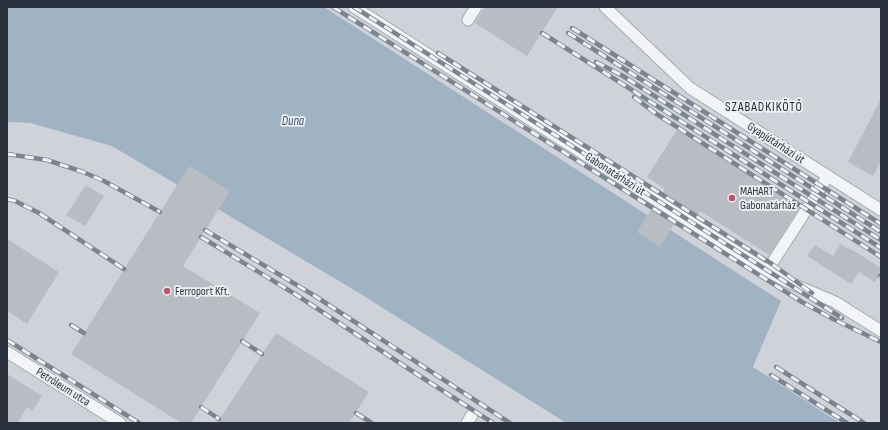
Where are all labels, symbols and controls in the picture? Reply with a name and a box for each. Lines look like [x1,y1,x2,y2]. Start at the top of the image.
district label: SZABADKIKÖTŐ [725,98,803,115]
water label: Duna [282,113,305,129]
street label: Gyapjútárházi út [744,119,808,167]
street label: Gabonatárházi út [582,149,648,199]
place label: MAHART Gabonatárház [740,184,797,213]
marker: MAHART Gabonatárház [727,193,737,203]
place label: Ferroport Kft. [175,284,230,299]
marker: Ferroport Kft. [162,286,172,296]
street label: Petróleum utca [33,364,93,410]

